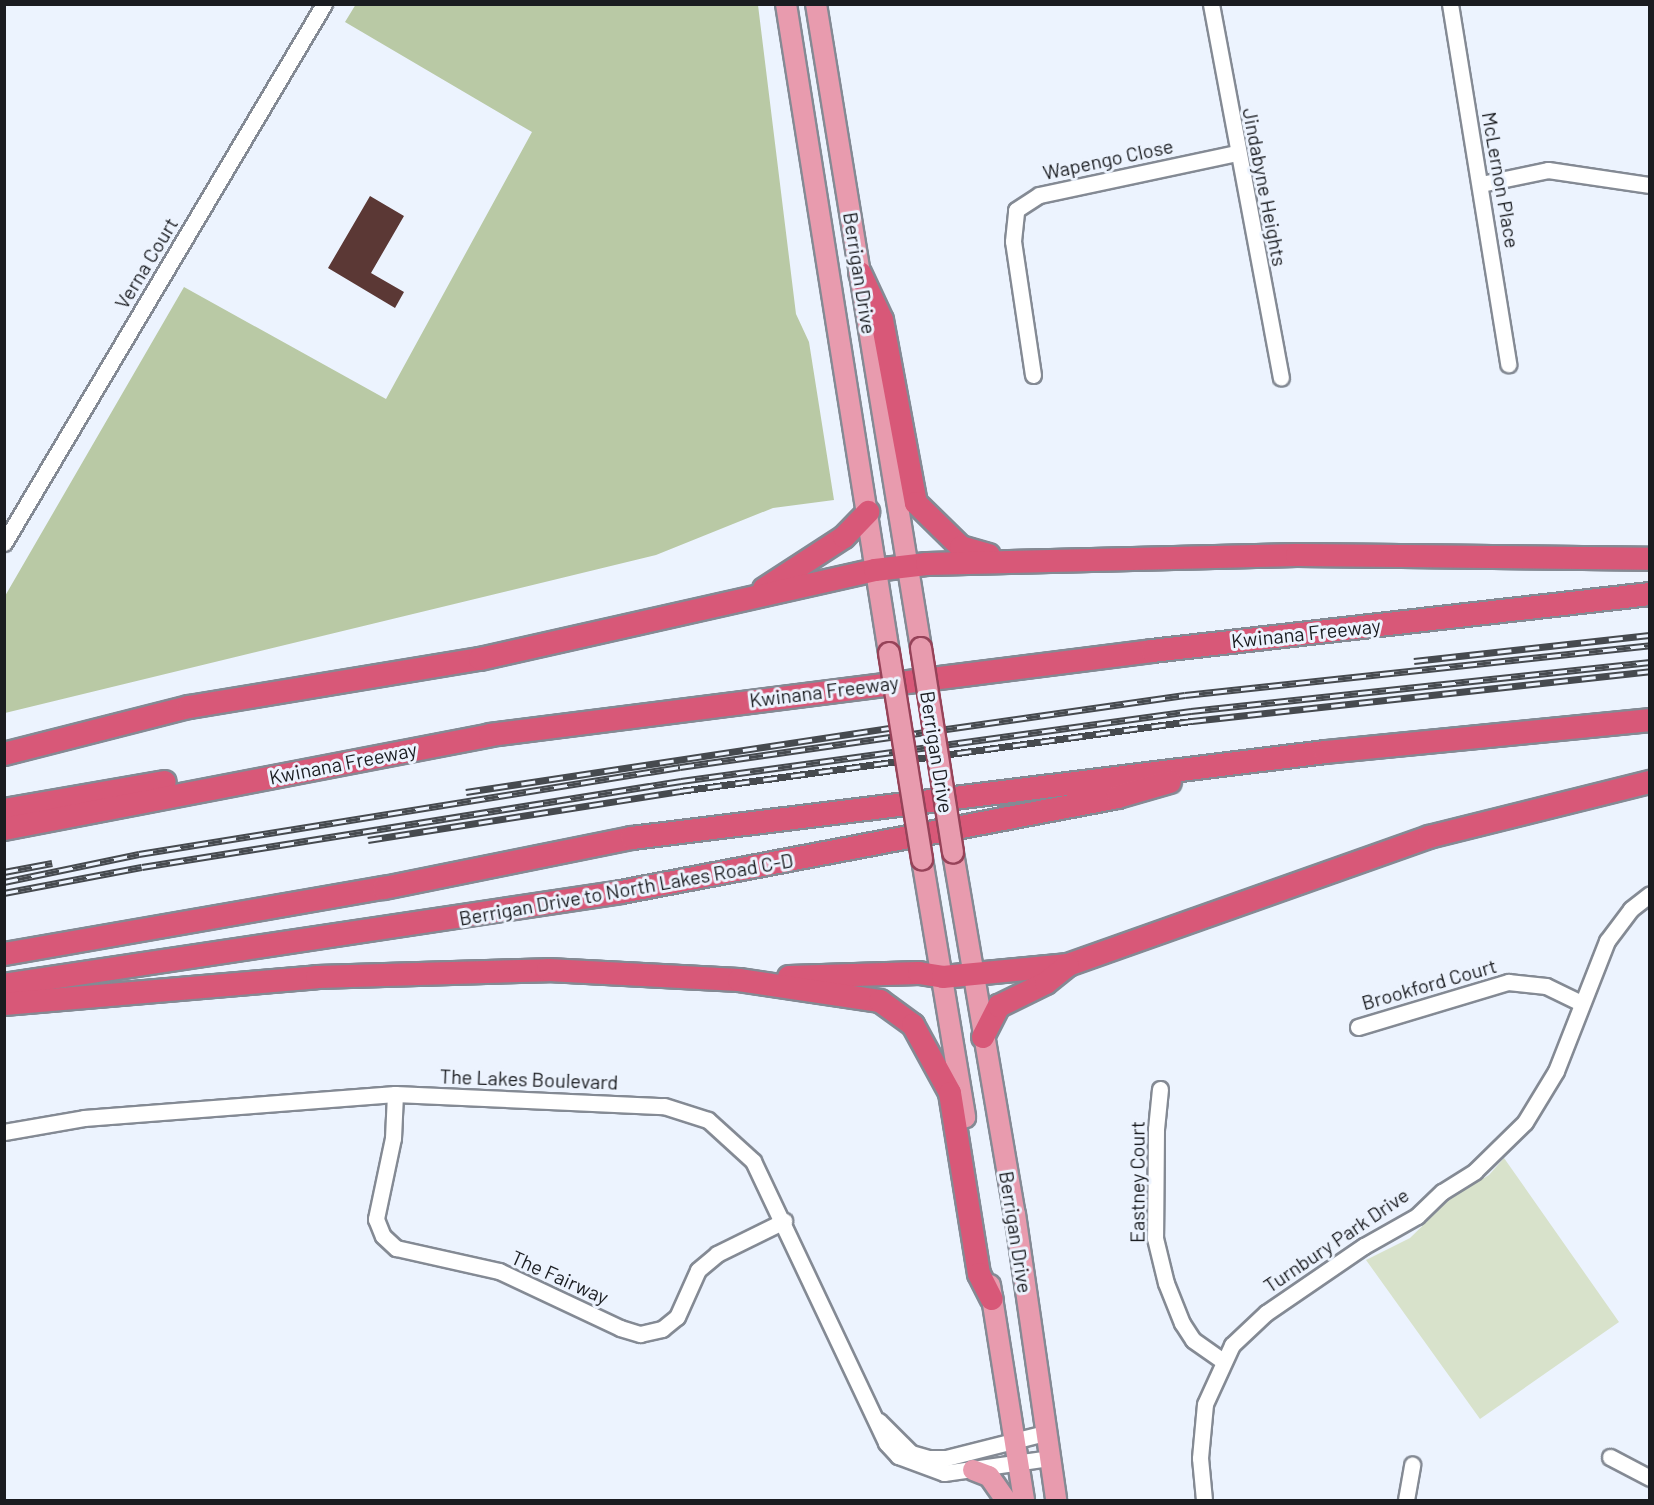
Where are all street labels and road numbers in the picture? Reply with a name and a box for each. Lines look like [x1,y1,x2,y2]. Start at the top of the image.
street label: Jindabyne Heights [1238,106,1292,268]
street label: McLernon Place [1477,110,1525,250]
street label: Wapengo Close [1041,133,1175,185]
street label: Berrigan Drive [839,210,881,336]
street label: Verna Court [109,213,183,313]
street label: Kwinana Freeway [1230,613,1382,653]
street label: Kwinana Freeway [748,670,900,712]
street label: Berrigan Drive [916,689,958,815]
street label: Kwinana Freeway [267,737,419,789]
street label: Berrigan Drive to North Lakes Road C-D [457,848,795,930]
street label: Brookford Court [1359,953,1499,1015]
street label: The Lakes Boulevard [439,1064,619,1094]
street label: Eastney Court [1125,1121,1149,1243]
street label: Berrigan Drive [995,1169,1037,1295]
street label: Turnbury Park Drive [1259,1183,1413,1297]
street label: The Fairway [508,1245,612,1309]

